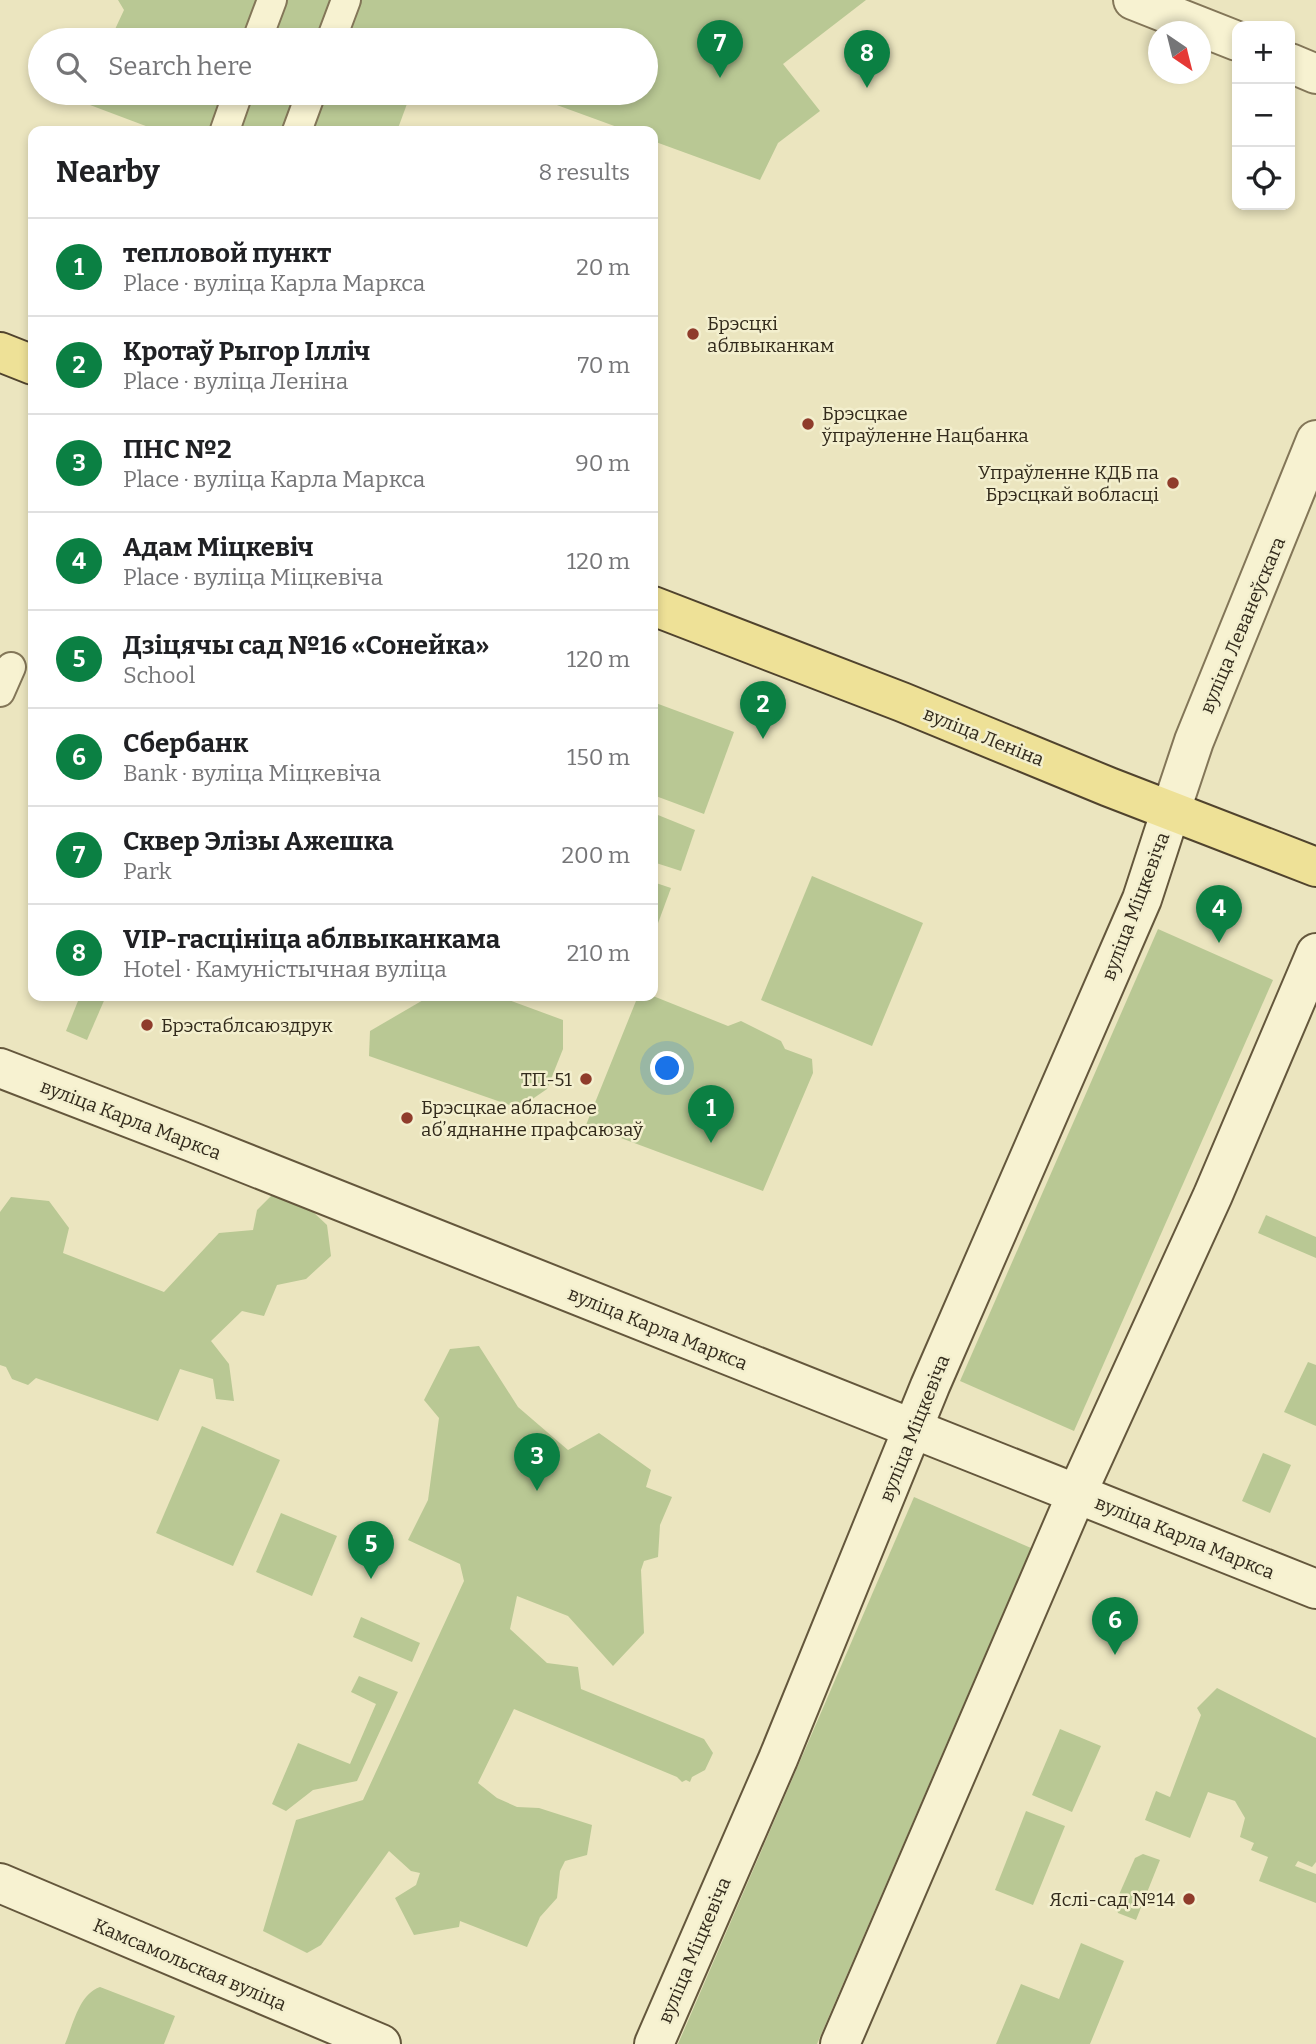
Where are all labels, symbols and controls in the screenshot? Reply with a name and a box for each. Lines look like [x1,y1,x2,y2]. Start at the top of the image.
pin: 7 [697,20,743,78]
north arrow [1148,21,1211,84]
map controls [1232,21,1295,210]
button: + [1232,21,1295,84]
search box [28,28,658,105]
pin: 8 [844,30,890,88]
icon: search [52,48,90,86]
text: Search here [108,51,252,82]
button: − [1232,84,1295,147]
button: locate [1232,147,1295,210]
text: Nearby [56,154,160,190]
text: 8 results [538,158,630,186]
text: тепловой пункт [123,238,331,269]
text: 1 [74,253,84,281]
text: 20 m [576,253,630,281]
text: Place · вуліца Карла Маркса [123,269,425,297]
place label: Брэсцкі аблвыканкам [707,312,834,357]
marker: Брэсцкі аблвыканкам [685,326,701,342]
text: Кротаў Рыгор Ілліч [123,336,370,367]
text: 2 [73,351,85,379]
text: 70 m [578,351,630,379]
text: Place · вуліца Леніна [123,367,348,395]
place label: Брэсцкае ўпраўленне Нацбанка [821,402,1029,447]
marker: Брэсцкае ўпраўленне Нацбанка [800,416,816,432]
text: ПНС №2 [123,434,232,465]
text: 3 [72,449,86,477]
text: 90 m [575,449,630,477]
place label: Упраўленне КДБ па Брэсцкай вобласці [978,461,1160,506]
text: Place · вуліца Карла Маркса [123,465,425,493]
marker: Упраўленне КДБ па Брэсцкай вобласці [1165,475,1181,491]
text: Адам Міцкевіч [123,532,314,563]
street label: вуліца Леванеўскага [1195,533,1290,717]
text: 4 [72,547,86,575]
text: 120 m [567,547,630,575]
text: Place · вуліца Міцкевіча [123,563,383,591]
text: Дзіцячы сад №16 «Сонейка» [123,630,489,661]
text: 5 [73,645,85,673]
text: 120 m [567,645,630,673]
text: School [123,661,195,689]
pin: 2 [740,681,786,739]
street label: вуліца Леніна [920,702,1048,771]
text: Сбербанк [123,728,248,759]
text: 6 [72,743,86,771]
text: 150 m [567,743,630,771]
text: Bank · вуліца Міцкевіча [123,759,381,787]
text: Сквер Элізы Ажешка [123,826,394,857]
street label: вуліца Міцкевіча [1097,828,1174,983]
text: 7 [73,841,85,869]
text: 200 m [561,841,630,869]
text: Park [123,857,172,885]
pin: 4 [1196,885,1242,943]
text: VIP-гасцініца аблвыканкама [123,924,500,955]
text: 8 [72,939,86,967]
text: 210 m [567,939,630,967]
text: Hotel · Камуністычная вуліца [123,955,447,983]
place label: Брэстаблсаюздрук [161,1014,334,1037]
marker: Брэстаблсаюздрук [139,1017,155,1033]
your location [650,1051,684,1085]
place label: ТП-51 [521,1068,572,1091]
marker: ТП-51 [578,1071,594,1087]
street label: вуліца Карла Маркса [37,1074,225,1165]
pin: 1 [688,1085,734,1143]
place label: Брэсцкае абласное абʼяднанне прафсаюзаў [421,1096,644,1141]
marker: Брэсцкае абласное абʼяднанне прафсаюзаў [399,1110,415,1126]
street label: вуліца Карла Маркса [565,1282,752,1375]
street label: вуліца Міцкевіча [874,1351,955,1505]
pin: 3 [514,1433,560,1491]
street label: вуліца Карла Маркса [1092,1491,1279,1584]
pin: 5 [348,1521,394,1579]
pin: 6 [1092,1597,1138,1655]
street label: вуліца Міцкевіча [653,1873,736,2027]
place label: Яслі-сад №14 [1050,1888,1175,1911]
marker: Яслі-сад №14 [1181,1891,1197,1907]
street label: Камсамольская вуліца [90,1913,290,2016]

